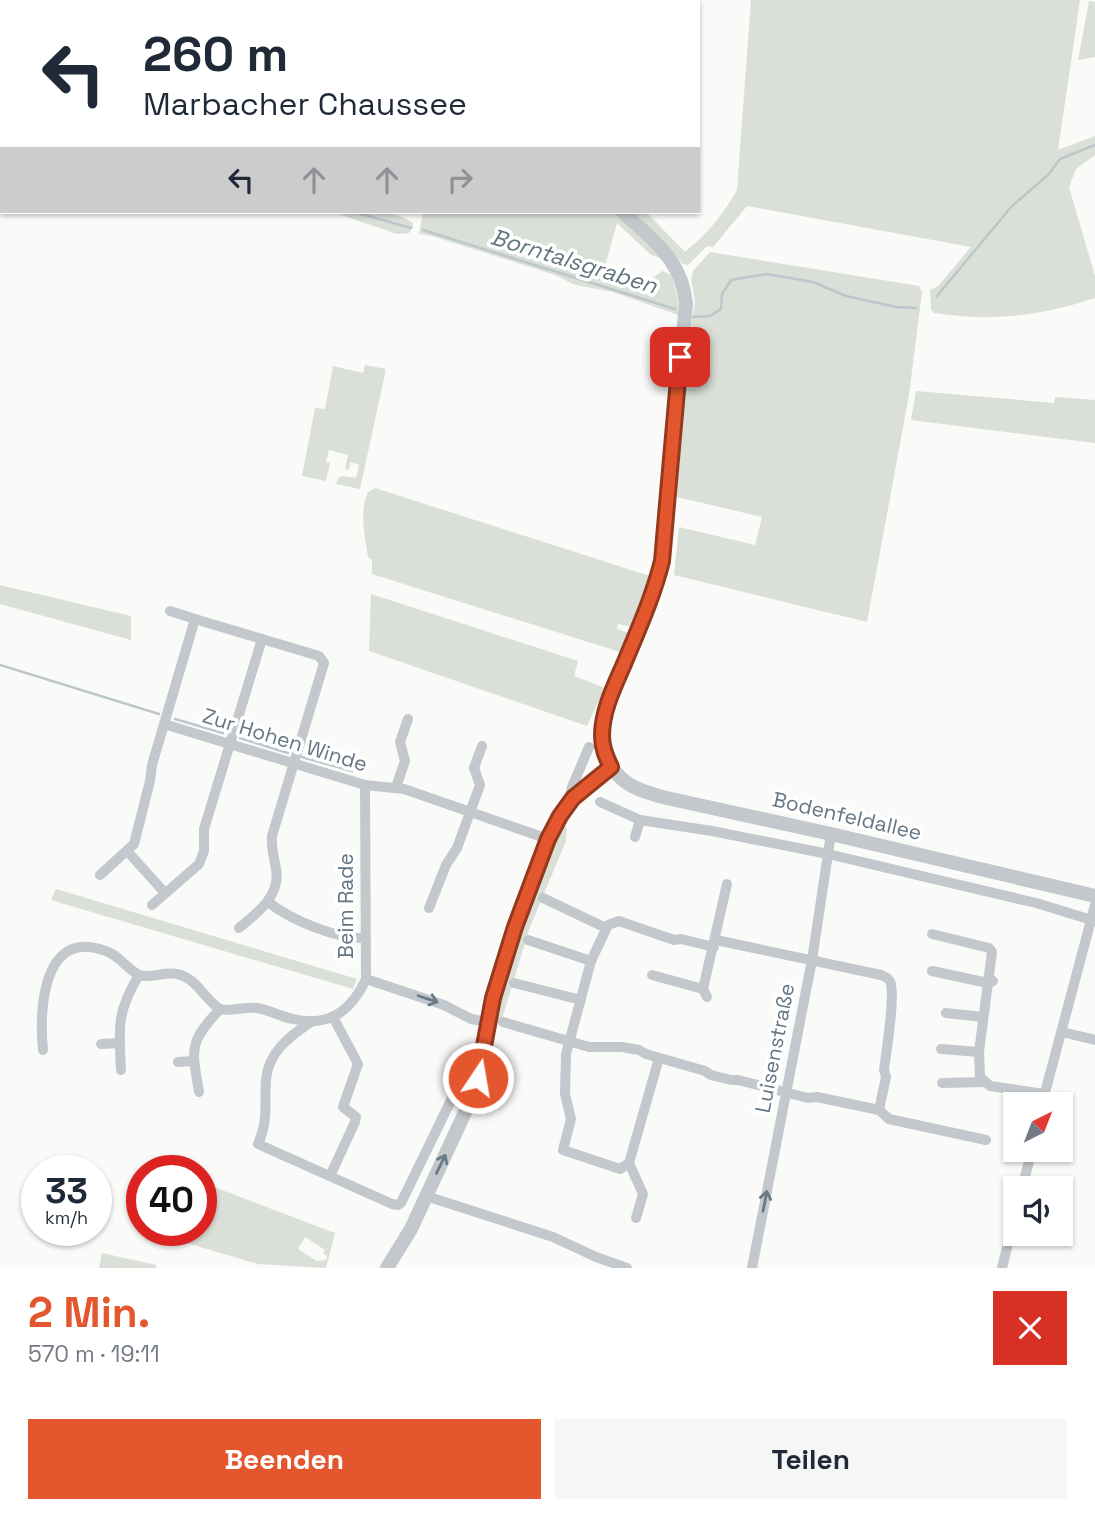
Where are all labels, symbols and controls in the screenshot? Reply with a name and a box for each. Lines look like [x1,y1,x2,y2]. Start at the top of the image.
text: 260 m [143,23,288,85]
icon: left [28,28,119,119]
text: Marbacher Chaussee [143,84,467,124]
icon: left [222,161,260,199]
icon: ahead [295,161,333,199]
icon: ahead [368,161,406,199]
icon: right [441,161,479,199]
water label: Borntalsgraben [487,221,662,301]
pin [650,327,710,387]
icon: arrive [661,338,699,376]
street label: Zur Hohen Winde [200,702,371,777]
street label: Bodenfeldallee [770,785,924,846]
street label: Beim Rade [332,853,359,959]
street label: Luisenstraße [749,981,800,1115]
one-way arrow [416,994,438,1006]
position arrow [441,1041,515,1115]
north arrow [1003,1092,1073,1162]
map controls [1003,1092,1073,1246]
one-way arrow [435,1154,448,1175]
speed limit sign: 40 [126,1155,217,1246]
text: 33 [45,1169,88,1213]
button: sound [1003,1176,1073,1246]
one-way arrow [759,1190,773,1213]
text: km/h [45,1206,88,1229]
text: 2 Min. [28,1286,150,1339]
button: close [993,1291,1067,1365]
text: 570 m · 19:11 [28,1339,160,1369]
button: Beenden [28,1419,541,1499]
button: Teilen [555,1419,1067,1499]

